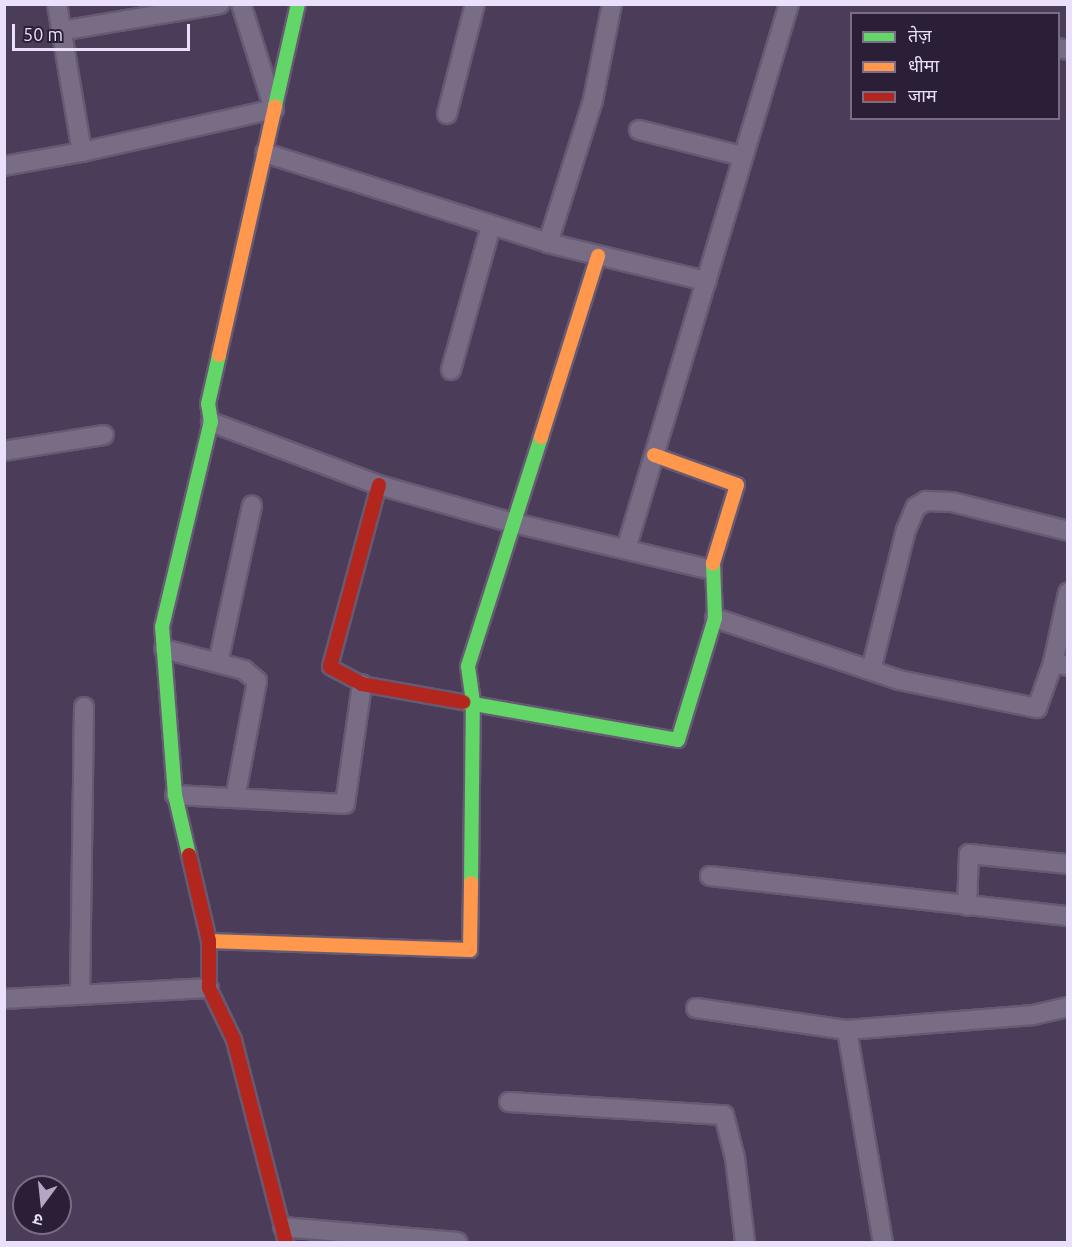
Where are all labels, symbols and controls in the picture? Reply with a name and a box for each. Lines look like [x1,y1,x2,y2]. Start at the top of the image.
scale bar [15,12,194,50]
legend [850,12,1060,120]
text: 50 m [23,24,63,44]
text: तेज़ [908,25,932,45]
text: धीमा [908,55,939,75]
text: जाम [908,85,937,105]
north arrow [12,1175,72,1235]
text: उ [31,1211,45,1230]

